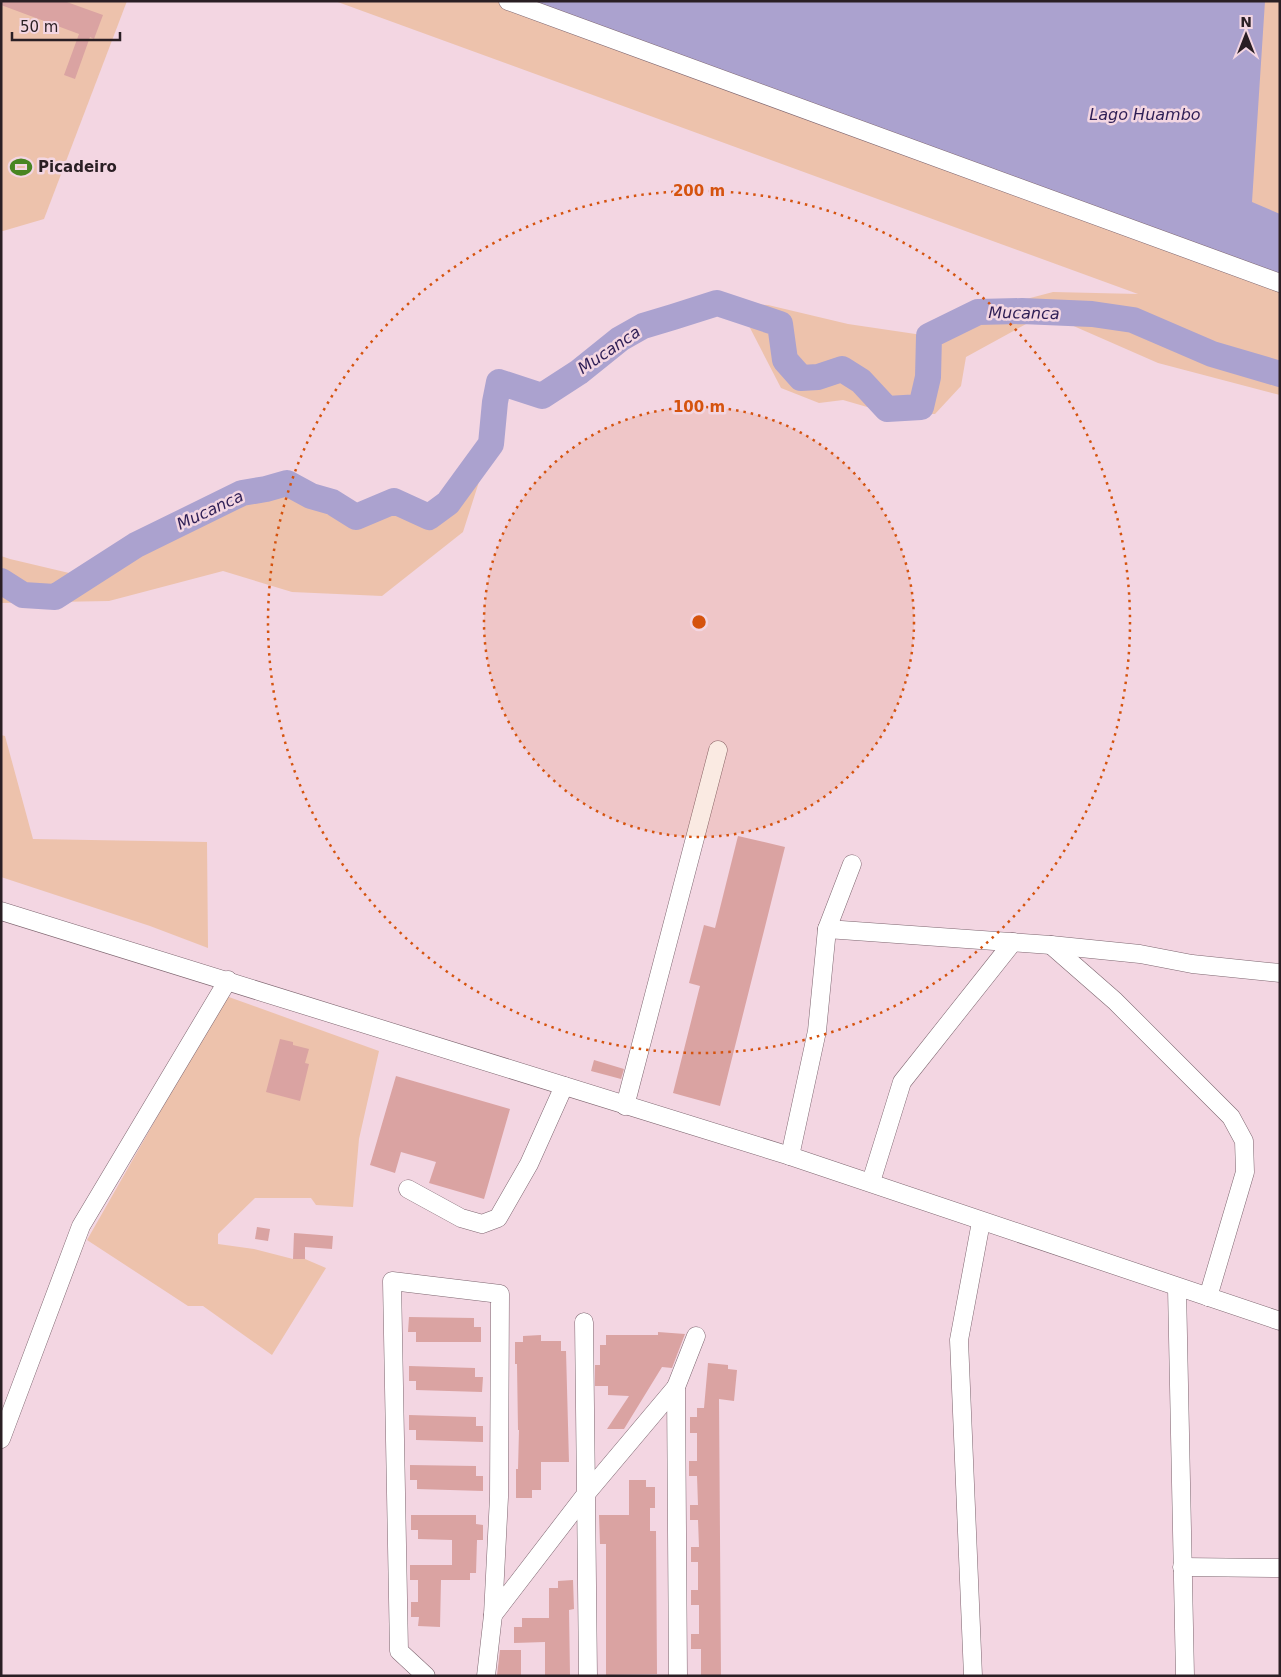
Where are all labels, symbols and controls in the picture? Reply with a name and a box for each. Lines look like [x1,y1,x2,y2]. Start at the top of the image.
scale bar [12,10,120,42]
north arrow [1221,10,1271,60]
text: N [1240,14,1252,30]
text: 50 m [20,18,58,36]
water label: Lago Huambo [1089,105,1201,124]
sports icon: Picadeiro [8,154,34,180]
place label: Picadeiro [38,158,117,176]
text: 200 m [673,182,725,200]
water label: Mucanca [988,303,1060,323]
water label: Mucanca [574,322,644,378]
text: 100 m [673,398,725,416]
water label: Mucanca [174,486,246,534]
centre of rings [690,613,708,631]

